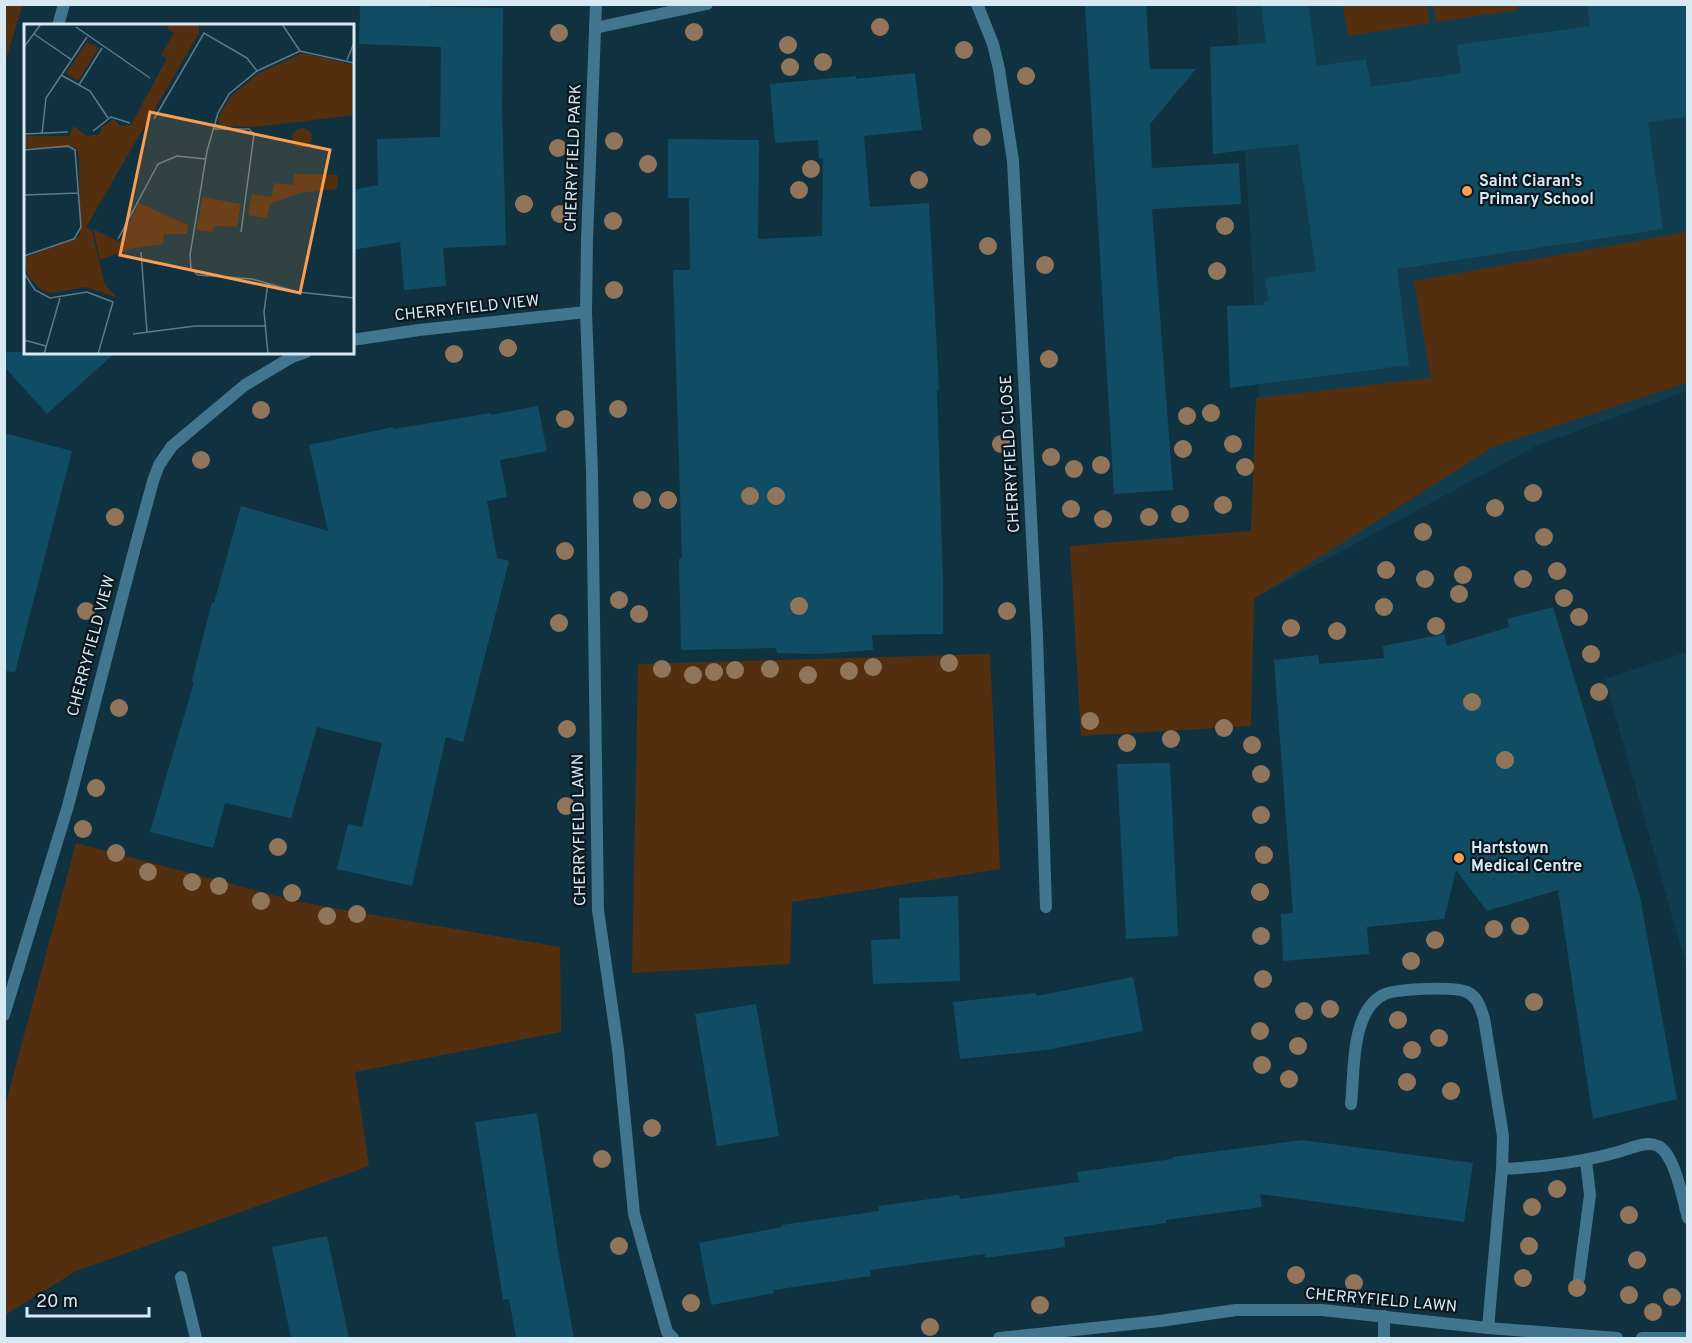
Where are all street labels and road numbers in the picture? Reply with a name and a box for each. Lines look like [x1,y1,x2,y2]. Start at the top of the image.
street label: CHERRYFIELD PARK [561,83,587,233]
street label: CHERRYFIELD VIEW [394,291,540,327]
street label: CHERRYFIELD CLOSE [997,374,1025,534]
street label: CHERRYFIELD VIEW [64,573,120,719]
street label: CHERRYFIELD LAWN [569,754,591,906]
street label: CHERRYFIELD LAWN [1304,1284,1458,1318]

